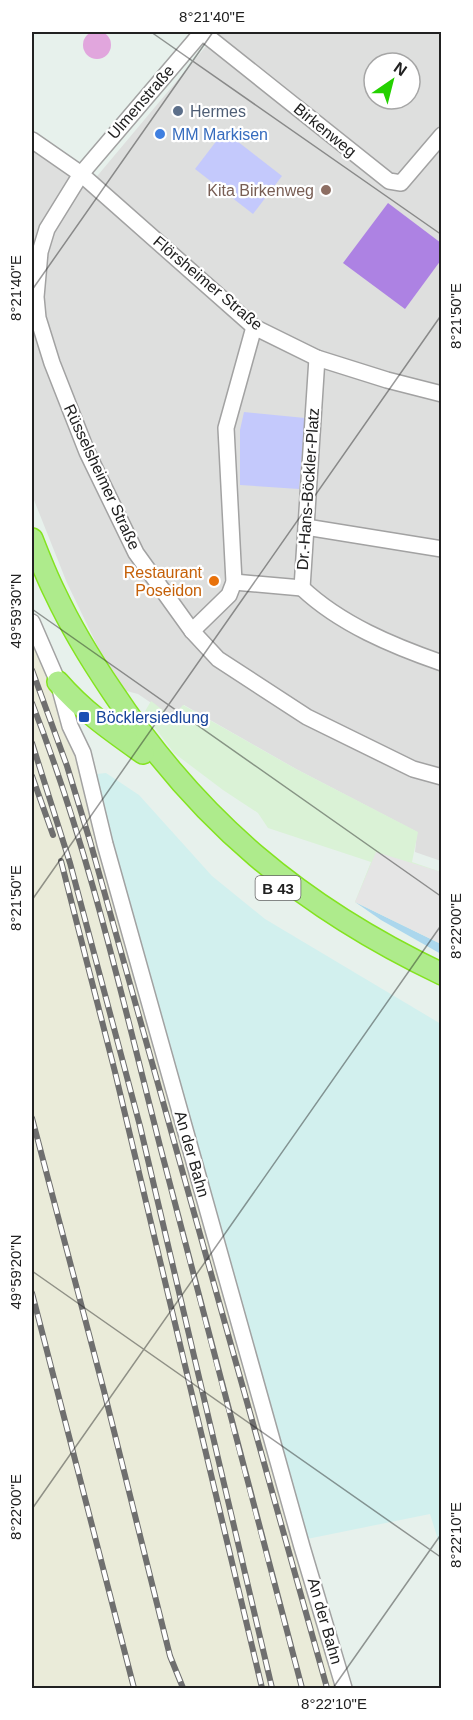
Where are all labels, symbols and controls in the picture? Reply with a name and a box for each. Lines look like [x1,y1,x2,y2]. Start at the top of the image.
text: 8°21'40"E [179,8,245,25]
north arrow [362,51,422,111]
text: N [391,59,410,79]
street label: Ulmenstraße [105,62,178,142]
street label: Birkenweg [291,100,359,160]
place label: Hermes [190,103,246,120]
marker: Hermes [171,104,185,118]
place label: MM Markisen [172,126,268,143]
marker: MM Markisen [153,127,167,141]
place label: Kita Birkenweg [207,182,314,199]
marker: Kita Birkenweg [319,183,333,197]
street label: Flörsheimer Straße [150,232,266,334]
text: 8°21'40"E [7,255,24,321]
text: 8°21'50"E [447,283,464,349]
street label: Rüsselsheimer Straße [61,402,143,552]
street label: Dr.-Hans-Böckler-Platz [294,407,322,571]
place label: Restaurant Poseidon [124,564,203,599]
text: 49°59'30"N [7,573,24,649]
marker: Restaurant Poseidon [207,574,221,588]
place label: Böcklersiedlung [96,709,209,726]
marker: Böcklersiedlung [77,710,91,724]
text: 8°21'50"E [7,865,24,931]
road number: B 43 [256,876,300,900]
text: 8°22'00"E [447,893,464,959]
street label: An der Bahn [172,1109,212,1199]
text: 49°59'20"N [7,1234,24,1310]
text: 8°22'00"E [7,1474,24,1540]
text: 8°22'10"E [447,1502,464,1568]
street label: An der Bahn [305,1576,345,1666]
text: 8°22'10"E [301,1695,367,1712]

